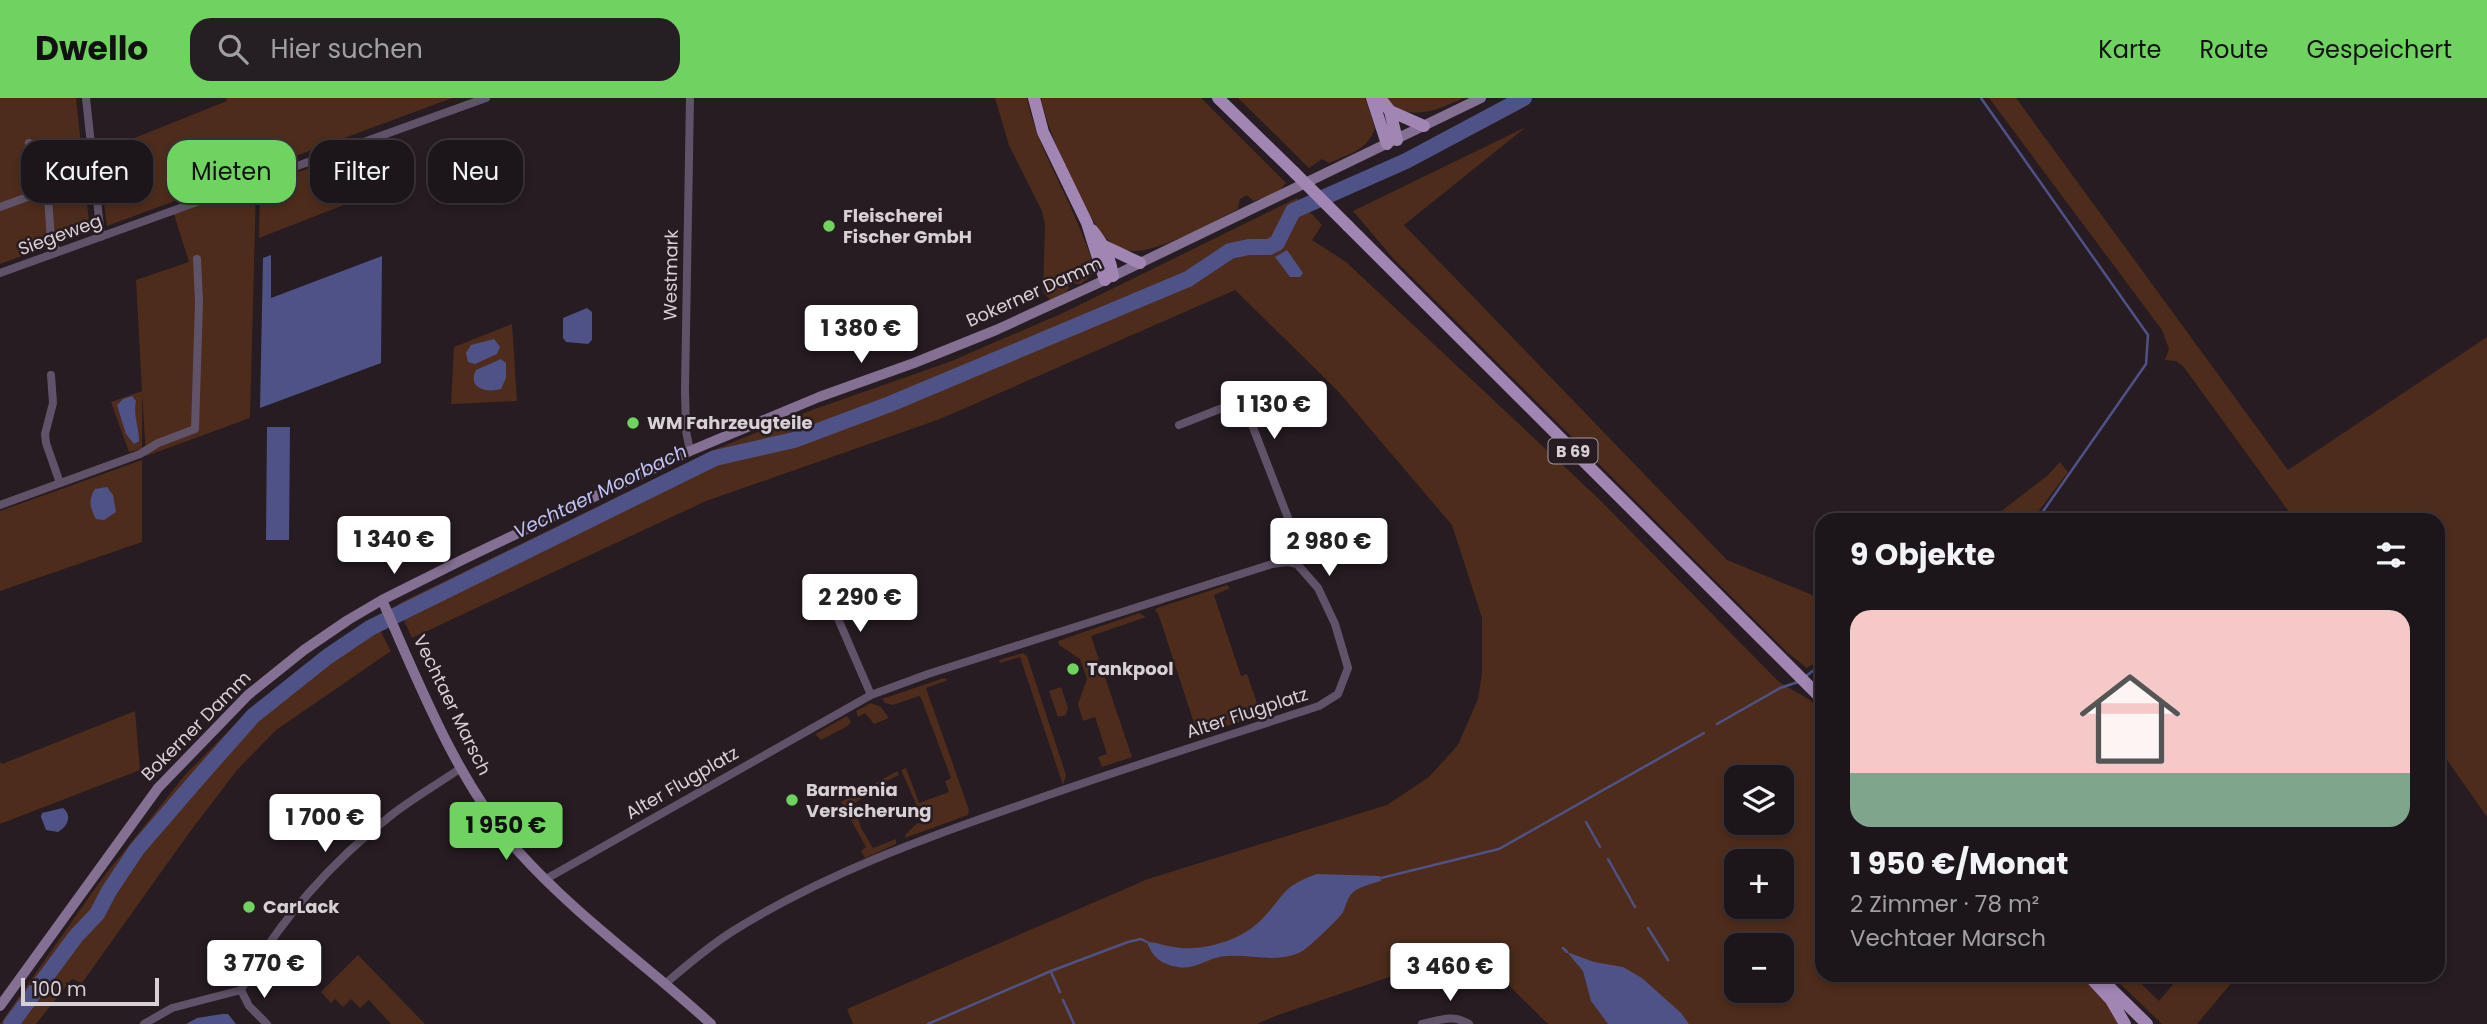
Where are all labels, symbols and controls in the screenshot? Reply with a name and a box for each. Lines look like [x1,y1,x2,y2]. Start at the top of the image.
search box [190,18,680,81]
text: Dwello [35,25,148,72]
icon: search [214,30,252,68]
text: Hier suchen [270,31,423,67]
text: Karte [2098,33,2161,66]
text: Route [2199,33,2268,66]
text: Gespeichert [2306,33,2452,66]
chip: Kaufen [21,140,153,203]
chip: Mieten [167,140,296,203]
chip: Filter [310,140,414,203]
chip: Neu [428,140,523,203]
place label: Fleischerei Fischer GmbH [843,203,972,249]
street label: Siegeweg [14,208,105,261]
marker: Fleischerei Fischer GmbH [821,218,837,234]
street label: Westmark [657,228,684,321]
street label: Bokerner Damm [962,250,1106,333]
pin: 1 380 € [796,306,926,365]
text: 1 380 € [821,312,901,344]
pin: 1 130 € [1209,382,1339,441]
text: 1 130 € [1237,388,1311,420]
place label: WM Fahrzeugteile [647,410,813,435]
marker: WM Fahrzeugteile [625,415,641,431]
water label: Vechtaer Moorbach [509,438,691,545]
road number: B 69 [1548,438,1598,464]
pin: 1 340 € [329,517,459,576]
pin: 2 980 € [1264,518,1394,578]
text: 1 340 € [353,523,435,555]
text: 2 980 € [1286,525,1372,557]
text: 9 Objekte [1850,533,1995,576]
icon: filters [2372,536,2410,574]
pin: 2 290 € [795,574,925,634]
text: 2 290 € [818,581,902,613]
street label: Vechtaer Marsch [408,630,497,779]
place label: Tankpool [1087,656,1174,681]
icon: home [2067,656,2193,782]
marker: Tankpool [1065,661,1081,677]
street label: Bokerner Damm [135,665,256,786]
street label: Alter Flugplatz [1183,681,1311,744]
street label: Alter Flugplatz [621,740,743,825]
map controls [1724,765,1794,1003]
button: layers [1724,765,1794,835]
place label: Barmenia Versicherung [806,777,932,823]
marker: Barmenia Versicherung [784,792,800,808]
pin: 1 700 € [260,794,390,854]
text: 1 700 € [285,801,365,833]
pin: 1 950 € [441,802,571,862]
text: 1 950 € [466,809,546,841]
text: 1 950 €/Monat [1850,842,2068,885]
button: + [1724,849,1794,919]
text: 2 Zimmer · 78 m² [1850,888,2039,920]
place label: CarLack [263,894,340,919]
marker: CarLack [241,899,257,915]
text: Vechtaer Marsch [1850,922,2046,954]
button: − [1724,933,1794,1003]
pin: 3 770 € [199,940,329,1000]
pin: 3 460 € [1385,944,1515,1003]
text: 3 770 € [223,947,305,979]
text: 3 460 € [1406,950,1494,982]
scale bar [21,975,159,1007]
text: 100 m [32,976,87,1003]

